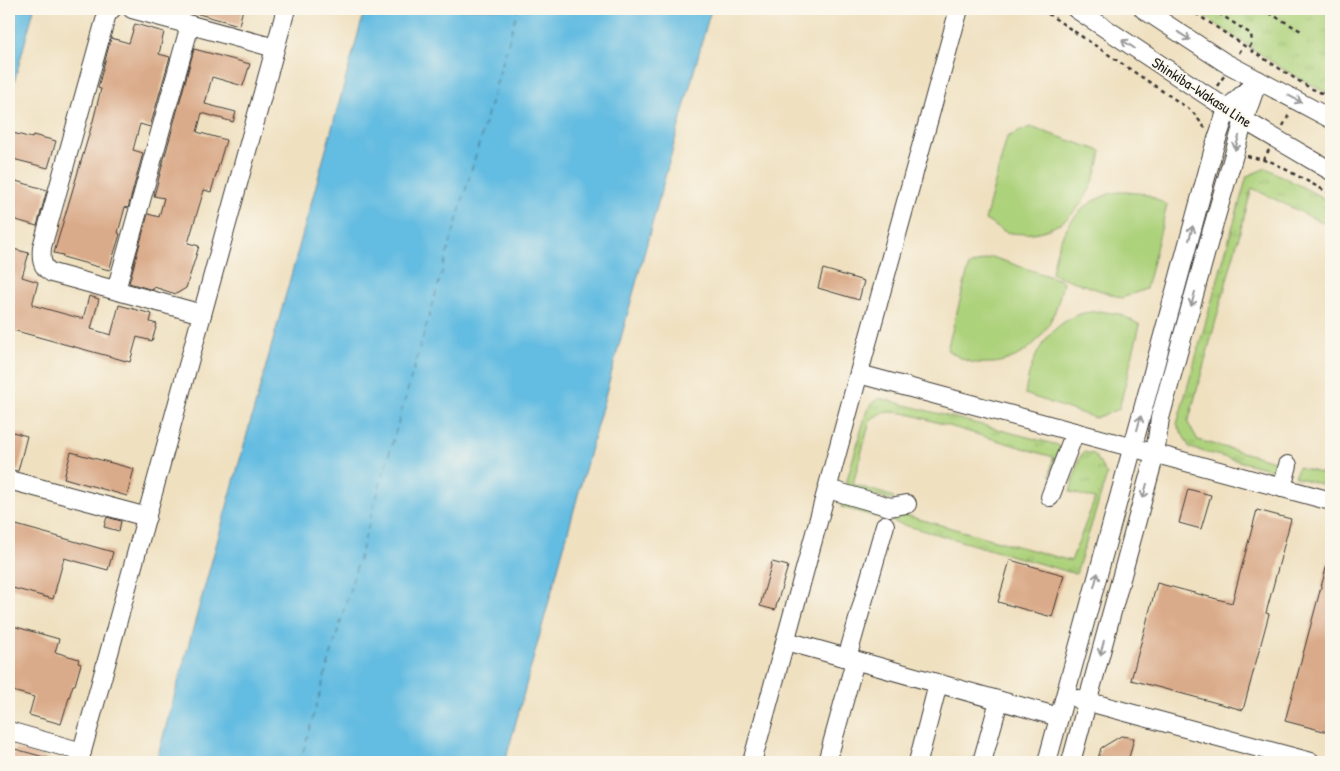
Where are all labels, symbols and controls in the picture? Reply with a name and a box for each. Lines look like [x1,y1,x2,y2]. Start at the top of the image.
one-way arrow [1177,30,1191,41]
one-way arrow [1121,38,1135,48]
street label: Shinkiba-Wakasu Line [1148,52,1256,132]
one-way arrow [1287,95,1302,105]
one-way arrow [1231,135,1241,151]
one-way arrow [1187,225,1196,241]
one-way arrow [1187,291,1197,307]
one-way arrow [1134,416,1144,432]
one-way arrow [1140,482,1150,498]
one-way arrow [1092,573,1102,589]
one-way arrow [1097,639,1107,655]

